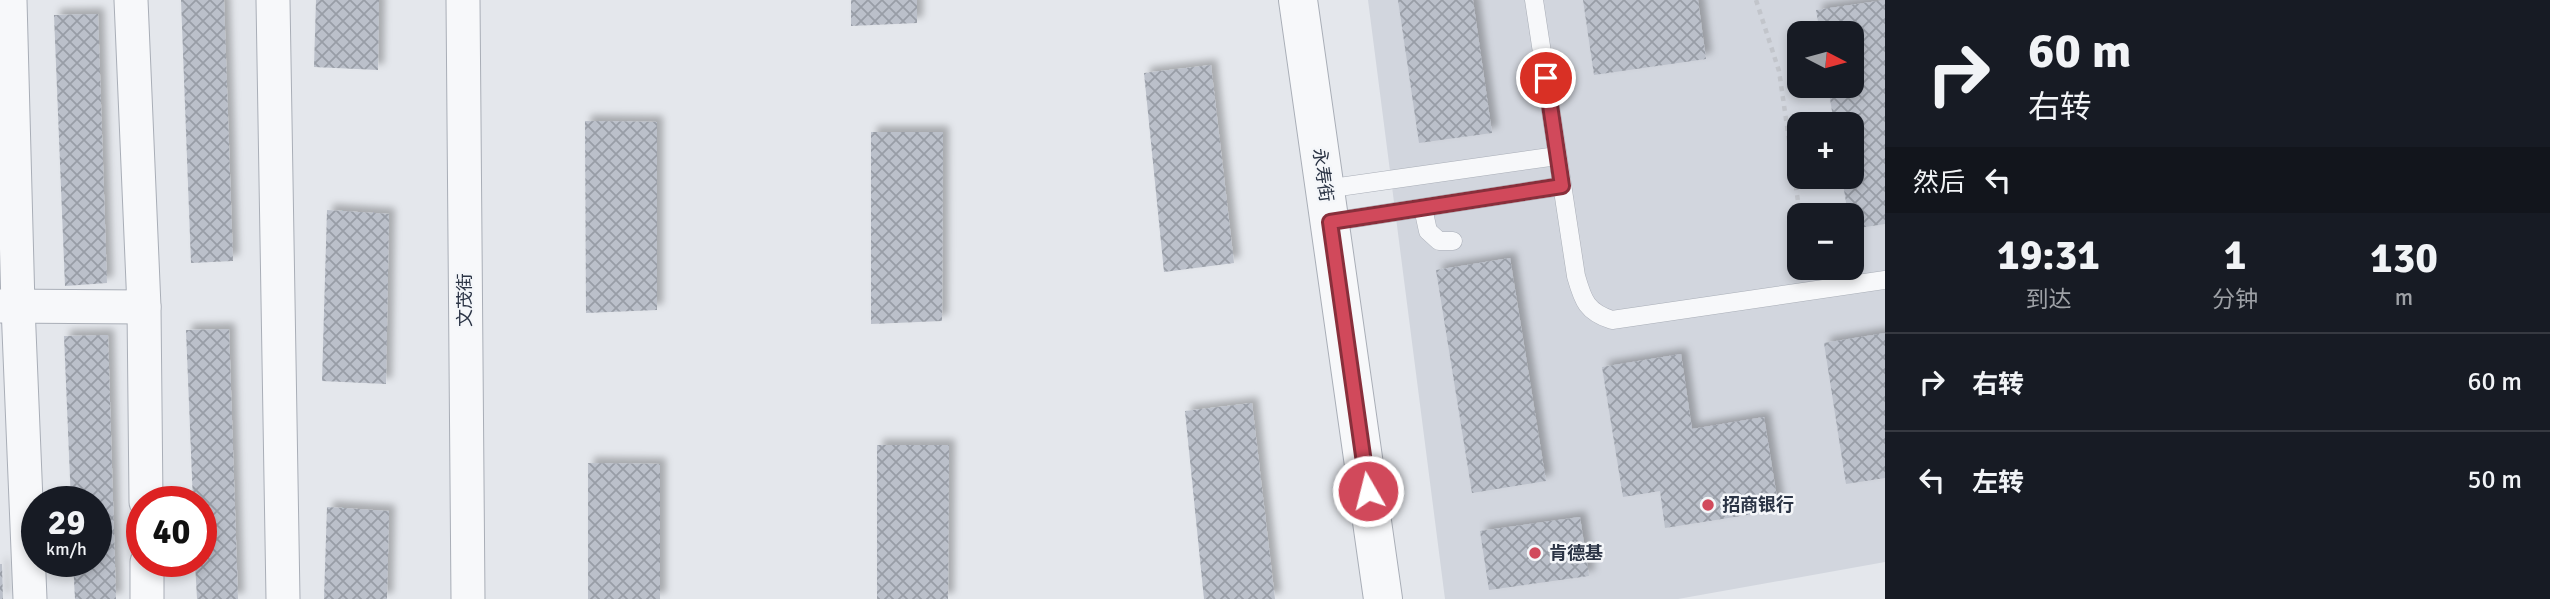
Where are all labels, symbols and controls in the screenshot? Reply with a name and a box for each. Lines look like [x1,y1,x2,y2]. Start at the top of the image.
north arrow [1787,21,1864,98]
map controls [1787,21,1864,280]
text: 60 m [2028,21,2131,81]
icon: right [1913,28,2004,119]
pin [1516,48,1576,108]
icon: arrive [1527,59,1565,97]
text: 右转 [2028,88,2092,127]
button: + [1787,112,1864,189]
street label: 永寿街 [1308,147,1338,203]
icon: left [1979,161,2017,199]
text: 然后 [1913,167,1965,199]
button: − [1787,203,1864,280]
text: 19:31 [1997,230,2100,281]
text: 1 [2224,230,2246,281]
text: 130 [2370,233,2438,284]
street label: 文茂街 [454,273,476,327]
text: m [2395,283,2413,312]
text: 到达 [2026,285,2072,314]
text: 分钟 [2212,285,2258,314]
icon: right [1913,363,1951,401]
text: 60 m [2467,366,2522,398]
text: 右转 [1972,369,2024,401]
position arrow [1331,454,1405,528]
icon: left [1913,461,1951,499]
text: 50 m [2467,464,2522,496]
text: 左转 [1972,467,2024,499]
speed limit sign: 40 [126,486,217,577]
place label: 招商银行 [1722,494,1794,516]
marker: 招商银行 [1700,497,1716,513]
text: 29 [48,501,85,544]
text: km/h [46,538,87,560]
place label: 肯德基 [1549,542,1603,564]
marker: 肯德基 [1527,545,1543,561]

